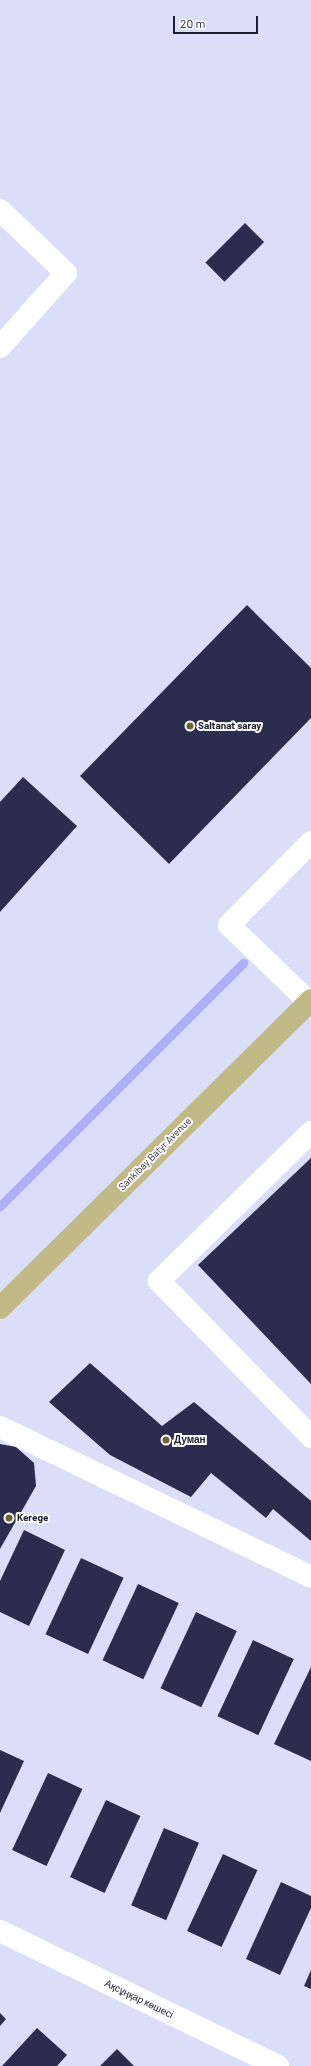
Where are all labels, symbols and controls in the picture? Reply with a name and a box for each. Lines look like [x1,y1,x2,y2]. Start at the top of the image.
scale bar [175,8,260,34]
text: 20 m [180,16,206,30]
place label: Saltanat saray [198,720,261,732]
marker: Saltanat saray [185,721,195,731]
street label: Sankibay Batyr Avenue [116,1115,194,1193]
place label: Думан [174,1434,206,1446]
marker: Думан [161,1435,171,1445]
place label: Kerege [17,1512,49,1524]
marker: Kerege [4,1513,14,1523]
street label: Ақсұңқар көшесі [103,1977,175,2021]

